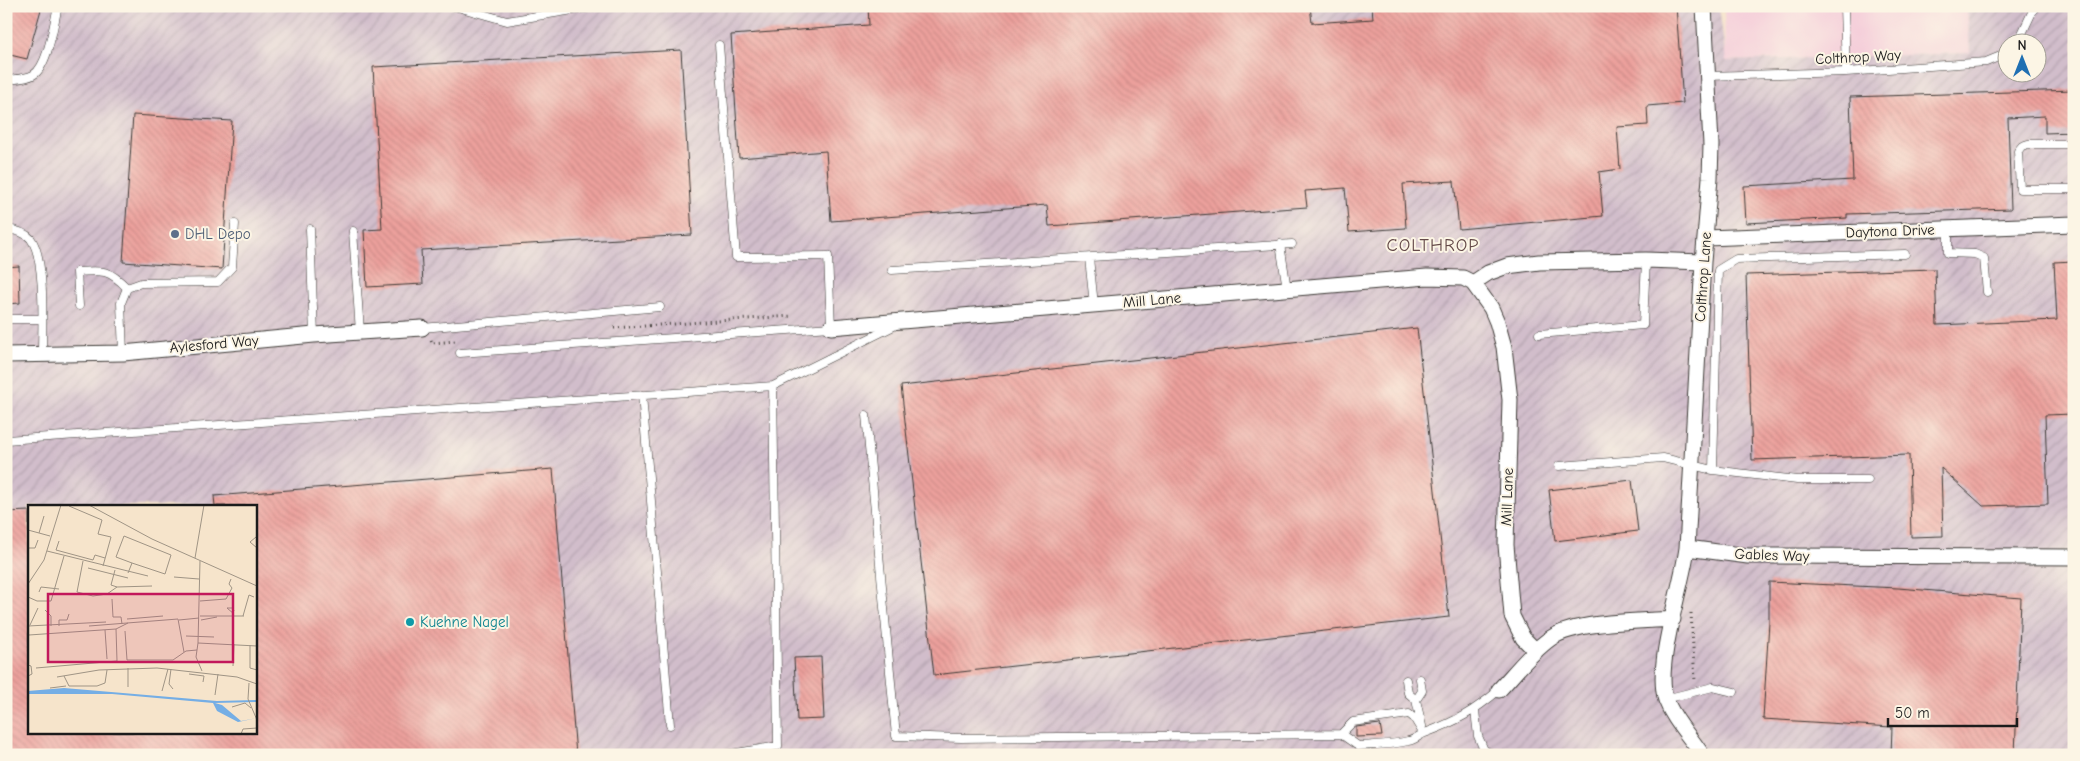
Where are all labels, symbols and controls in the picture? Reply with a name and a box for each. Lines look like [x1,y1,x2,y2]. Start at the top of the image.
north arrow [1998,32,2048,82]
text: N [2017,37,2027,54]
street label: Colthrop Way [1815,46,1902,68]
street label: Daytona Drive [1845,220,1935,242]
place label: DHL Depo [185,225,251,243]
marker: DHL Depo [169,228,181,240]
street label: Colthrop Lane [1691,231,1715,323]
district label: COLTHROP [1387,235,1479,256]
street label: Mill Lane [1122,288,1182,312]
street label: Aylesford Way [169,331,260,357]
street label: Mill Lane [1497,467,1517,526]
inset map [28,505,256,734]
street label: Gables Way [1734,545,1810,565]
place label: Kuehne Nagel [420,613,509,631]
marker: Kuehne Nagel [404,616,416,628]
scale bar [1888,696,2016,728]
text: 50 m [1895,704,1930,722]

